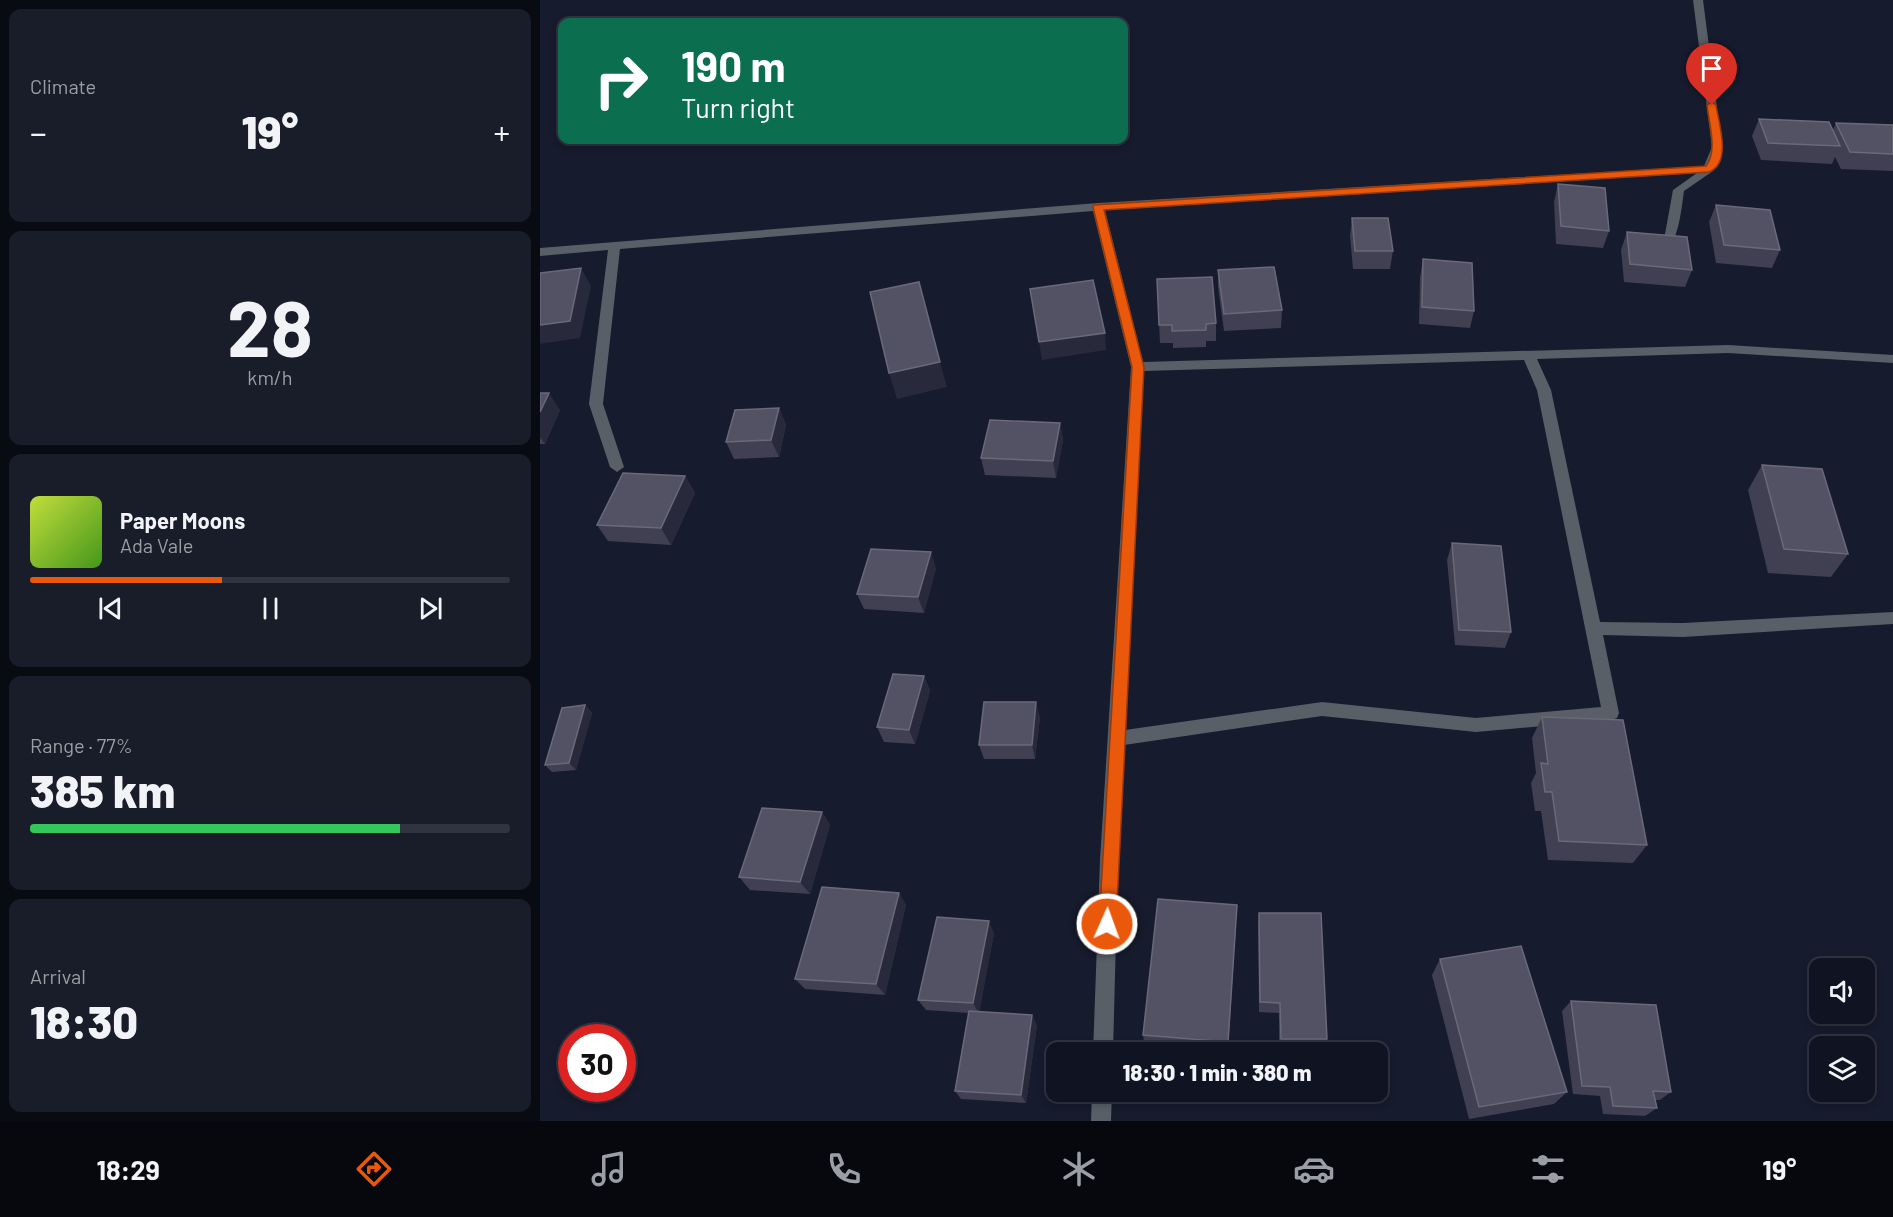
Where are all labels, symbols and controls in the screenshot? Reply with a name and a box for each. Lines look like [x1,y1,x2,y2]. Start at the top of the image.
text: 190 m [681,40,786,90]
icon: right [582,42,660,120]
pin [1686,43,1737,105]
icon: arrive [1695,52,1728,85]
text: Climate [30,74,96,98]
text: Turn right [681,91,795,123]
text: 19° [242,104,298,158]
text: − [30,112,47,152]
text: + [494,112,510,152]
text: 28 [227,279,313,373]
text: km/h [247,365,293,389]
text: Paper Moons [120,507,245,533]
text: Ada Vale [120,533,193,557]
icon: previous [94,592,127,625]
icon: pause [254,592,287,625]
icon: next [414,592,447,625]
text: Range · 77% [30,733,133,757]
text: 385 km [30,763,175,817]
position arrow [1075,892,1139,956]
map controls [1809,958,1875,1102]
button: sound [1809,958,1875,1024]
text: Arrival [30,964,86,988]
text: 18:30 [30,994,138,1048]
speed limit sign: 30 [558,1024,636,1102]
button: layers [1809,1036,1875,1102]
text: 18:30 · 1 min · 380 m [1122,1059,1312,1085]
icon: directions [353,1148,395,1190]
icon: music [588,1148,630,1190]
icon: phone [823,1148,865,1190]
icon: climate [1058,1148,1100,1190]
icon: car [1293,1148,1335,1190]
icon: filters [1527,1148,1569,1190]
text: 18:29 [96,1153,160,1185]
text: 19° [1762,1153,1796,1185]

